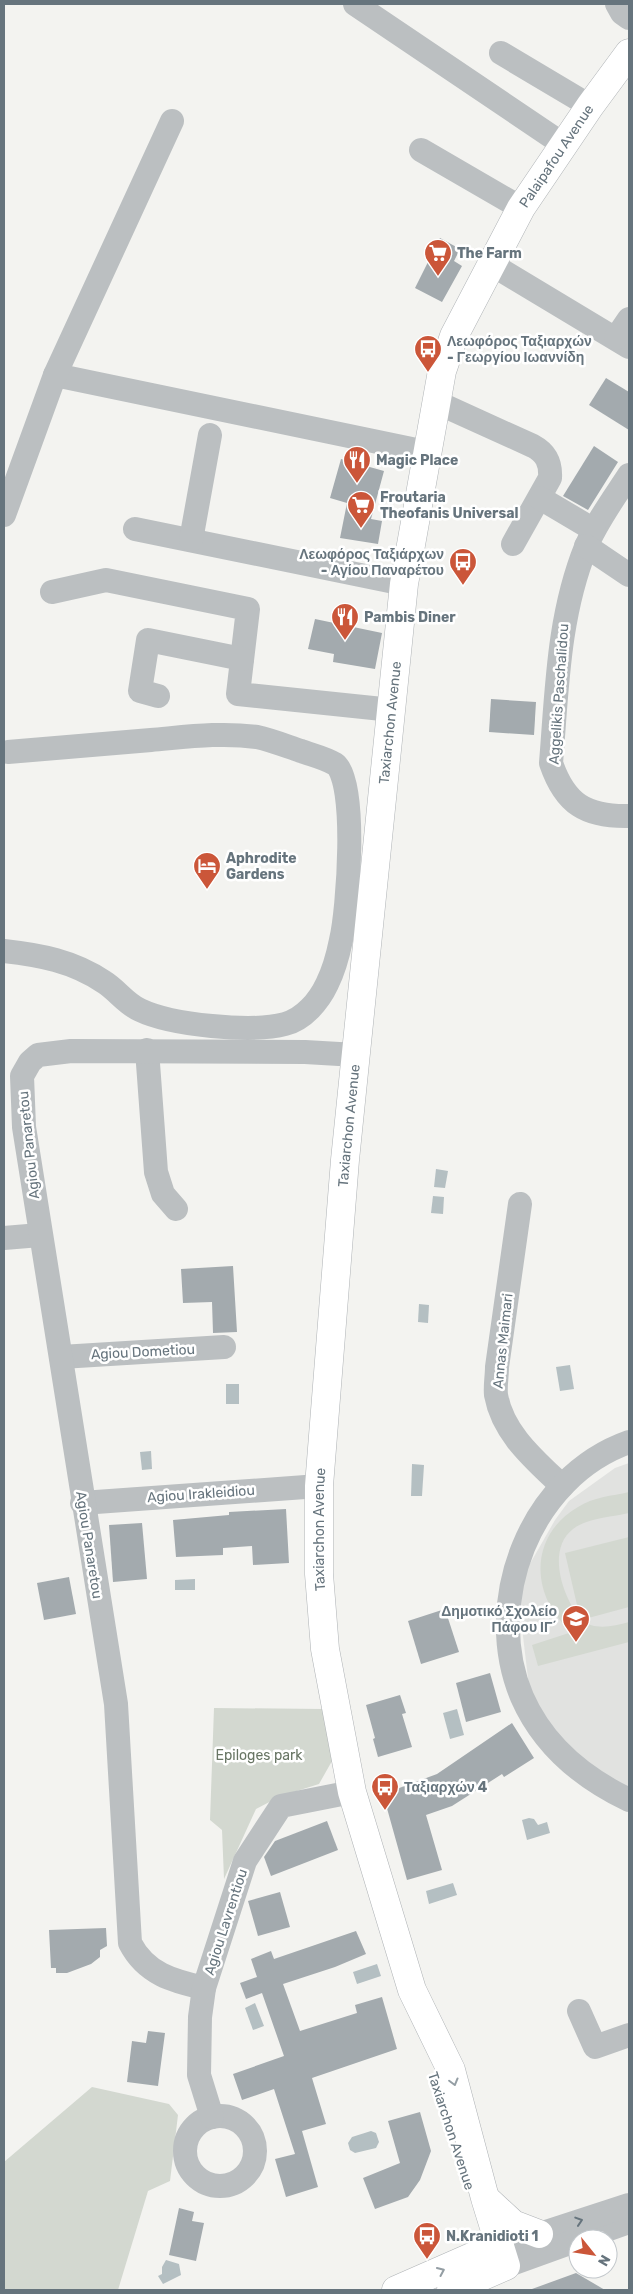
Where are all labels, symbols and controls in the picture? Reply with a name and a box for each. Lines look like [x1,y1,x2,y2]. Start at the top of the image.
street label: Palaipafou Avenue [515,101,597,211]
supermarket icon: The Farm [423,238,453,277]
place label: The Farm [457,245,522,262]
place label: Λεωφόρος Ταξιαρχών - Γεωργίου Ιωαννίδη [447,333,592,366]
bus stop icon: Λεωφόρος Ταξιαρχών - Γεωργίου Ιωαννίδη [413,334,443,373]
restaurant icon: Magic Place [342,445,372,484]
place label: Magic Place [376,452,458,469]
place label: Froutaria Theofanis Universal [380,489,518,522]
supermarket icon: Froutaria Theofanis Universal [346,490,376,529]
place label: Λεωφόρος Ταξιάρχων - Αγίου Παναρέτου [299,546,444,579]
bus stop icon: Λεωφόρος Ταξιάρχων - Αγίου Παναρέτου [448,547,478,586]
restaurant icon: Pambis Diner [330,602,360,641]
place label: Pambis Diner [364,609,456,626]
street label: Aggelikis Paschalidou [546,623,572,765]
street label: Taxiarchon Avenue [375,660,405,785]
place label: Aphrodite Gardens [226,850,297,883]
hotel icon: Aphrodite Gardens [192,851,222,890]
street label: Taxiarchon Avenue [334,1063,363,1188]
street label: Agiou Panaretou [15,1090,43,1200]
street label: Annas Maimari [490,1292,516,1390]
street label: Agiou Dometiou [91,1341,195,1363]
street label: Taxiarchon Avenue [311,1467,329,1592]
street label: Agiou Irakleidiou [147,1482,255,1506]
street label: Agiou Panaretou [72,1490,106,1600]
place label: Δημοτικό Σχολείο Πάφου ΙΓ΄ [441,1603,557,1636]
school or university icon: Δημοτικό Σχολείο Πάφου ΙΓ΄ [561,1604,591,1643]
park label: Epiloges park [215,1747,303,1764]
bus stop icon: Ταξιαρχών 4 [370,1772,400,1811]
place label: Ταξιαρχών 4 [404,1779,488,1796]
street label: Agiou Lavrentiou [201,1867,251,1977]
street label: Taxiarchon Avenue [424,2070,478,2192]
one-way arrow [449,2077,459,2085]
one-way arrow [575,2217,583,2227]
bus stop icon: N.Kranidioti 1 [412,2221,442,2260]
place label: N.Kranidioti 1 [446,2228,539,2245]
north arrow [568,2229,618,2279]
text: N [594,2252,614,2269]
one-way arrow [436,2266,445,2277]

